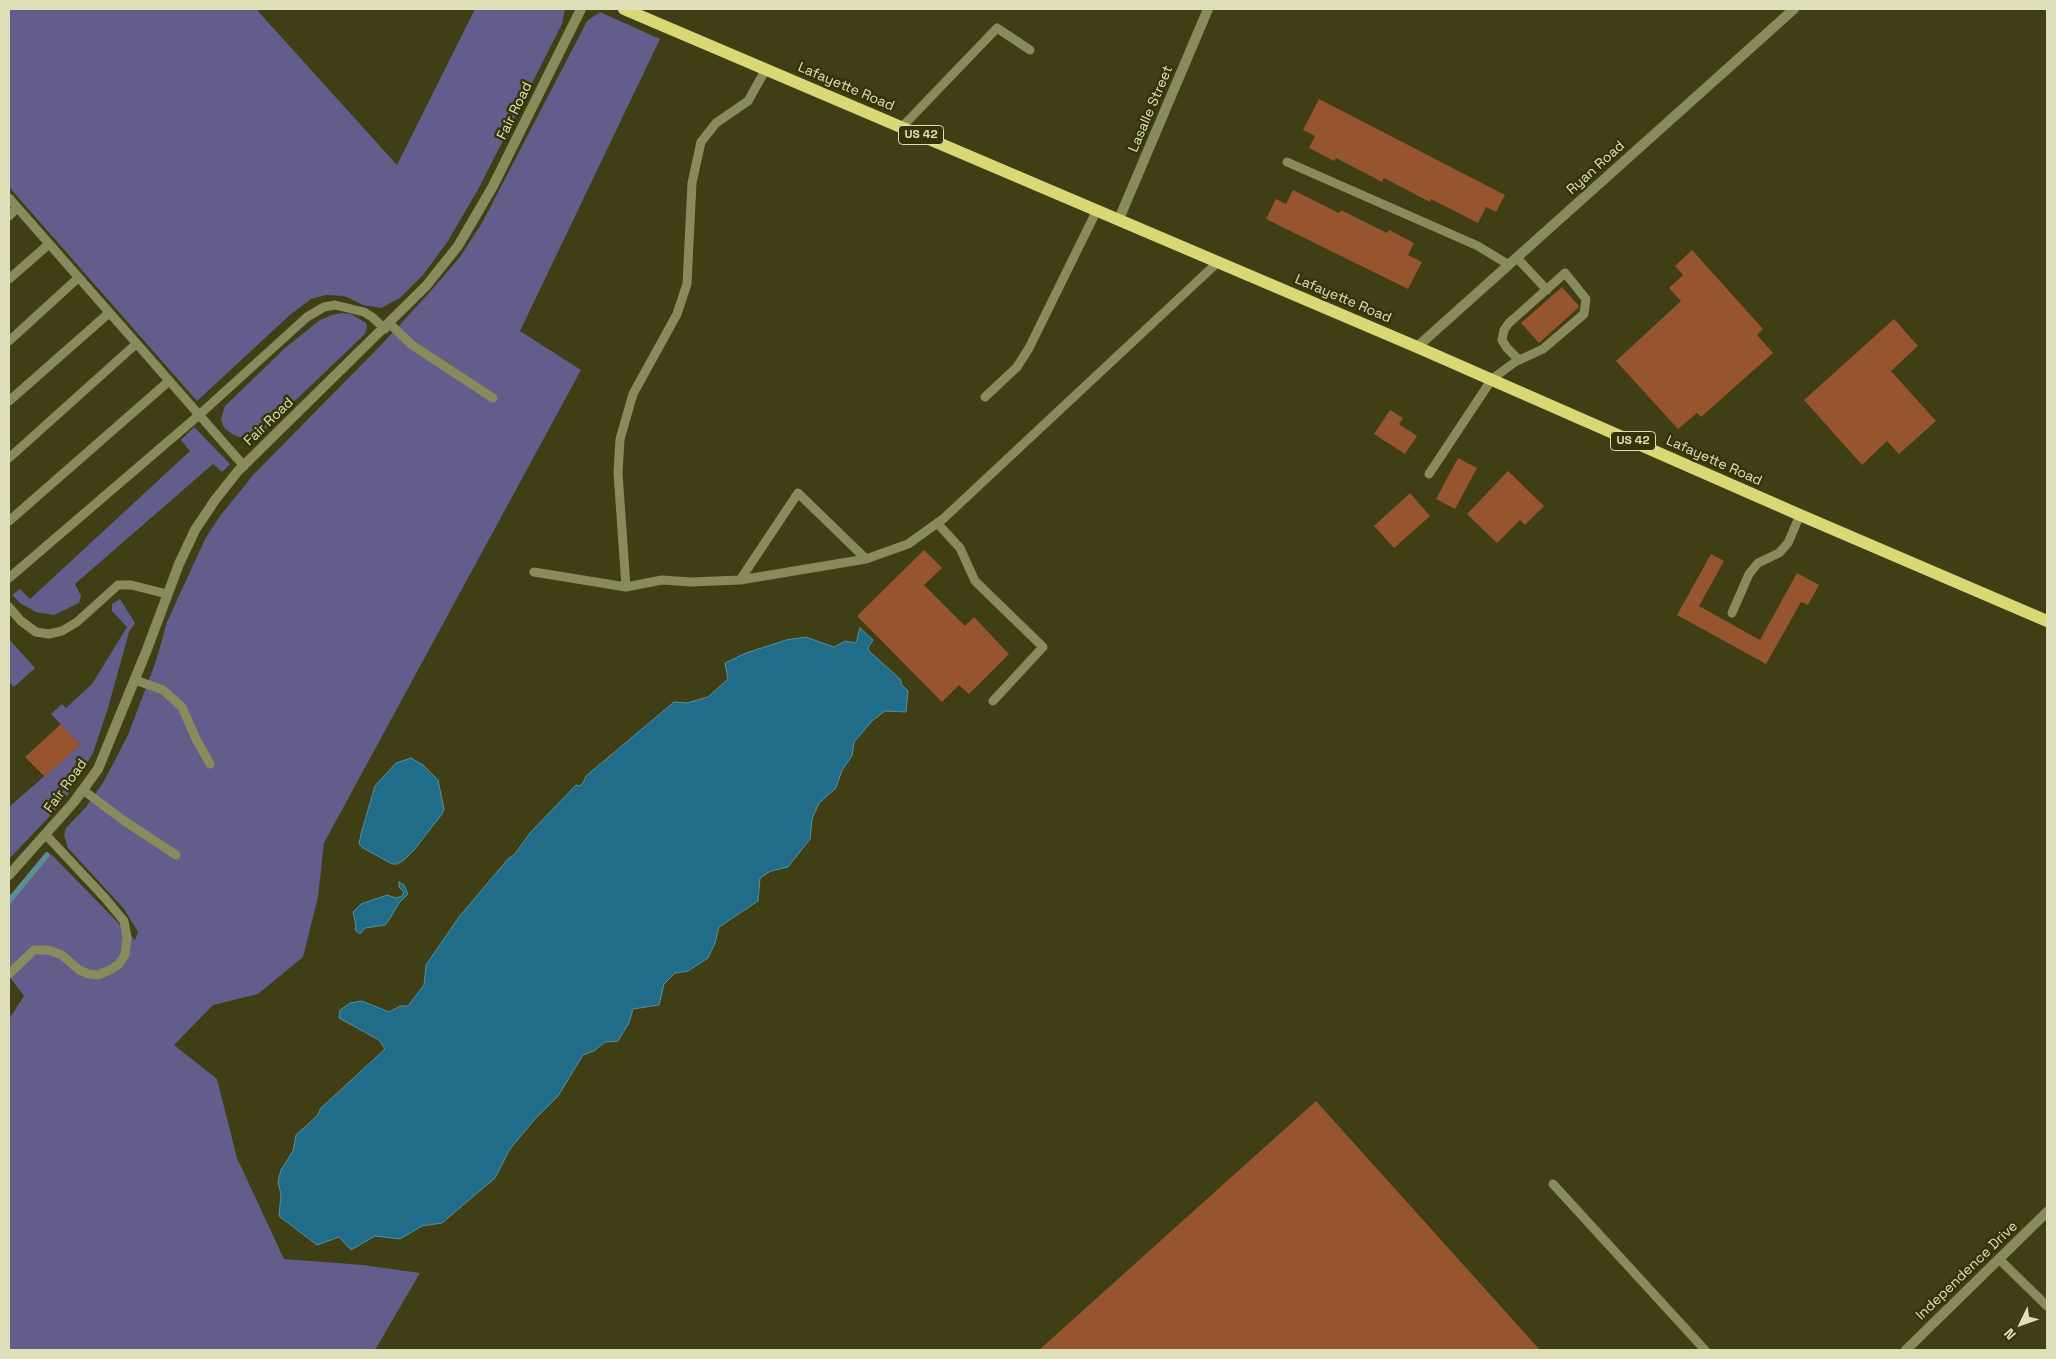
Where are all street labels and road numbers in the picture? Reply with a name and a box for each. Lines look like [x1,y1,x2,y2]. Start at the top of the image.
street label: Lafayette Road [795,59,897,115]
street label: Lasalle Street [1125,63,1177,155]
street label: Fair Road [494,79,536,143]
road number: US 42 [898,126,944,144]
street label: Ryan Road [1564,138,1628,198]
street label: Lafayette Road [1292,271,1394,327]
street label: Fair Road [241,394,297,450]
road number: US 42 [1610,432,1656,451]
street label: Lafayette Road [1663,432,1765,490]
street label: Fair Road [41,756,91,816]
street label: Independence Drive [1913,1218,2021,1324]

